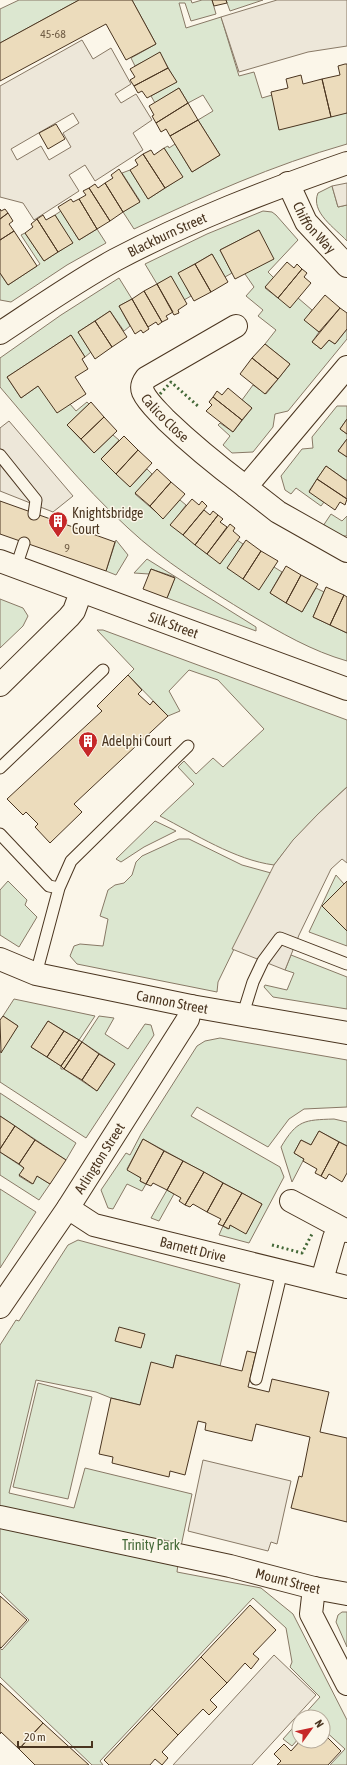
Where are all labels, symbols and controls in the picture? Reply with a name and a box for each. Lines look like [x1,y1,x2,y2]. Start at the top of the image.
house number: 45-68 [40,27,66,41]
street label: Chiffon Way [290,199,339,257]
street label: Blackburn Street [125,210,209,260]
street label: Calico Close [138,391,192,445]
place label: Knightsbridge Court [72,505,143,537]
building icon: Knightsbridge Court [47,510,69,538]
house number: 9 [64,541,70,555]
street label: Silk Street [147,609,201,641]
building icon: Adelphi Court [77,730,99,758]
place label: Adelphi Court [102,733,172,749]
street label: Cannon Street [135,987,209,1017]
street label: Arlington Street [71,1120,128,1197]
street label: Barnett Drive [158,1233,228,1265]
park label: Trinity Park [122,1537,180,1553]
street label: Mount Street [254,1565,321,1597]
north arrow [291,1709,331,1749]
text: N [313,1718,326,1730]
scale bar [18,1723,92,1749]
text: 20 m [24,1730,46,1744]

